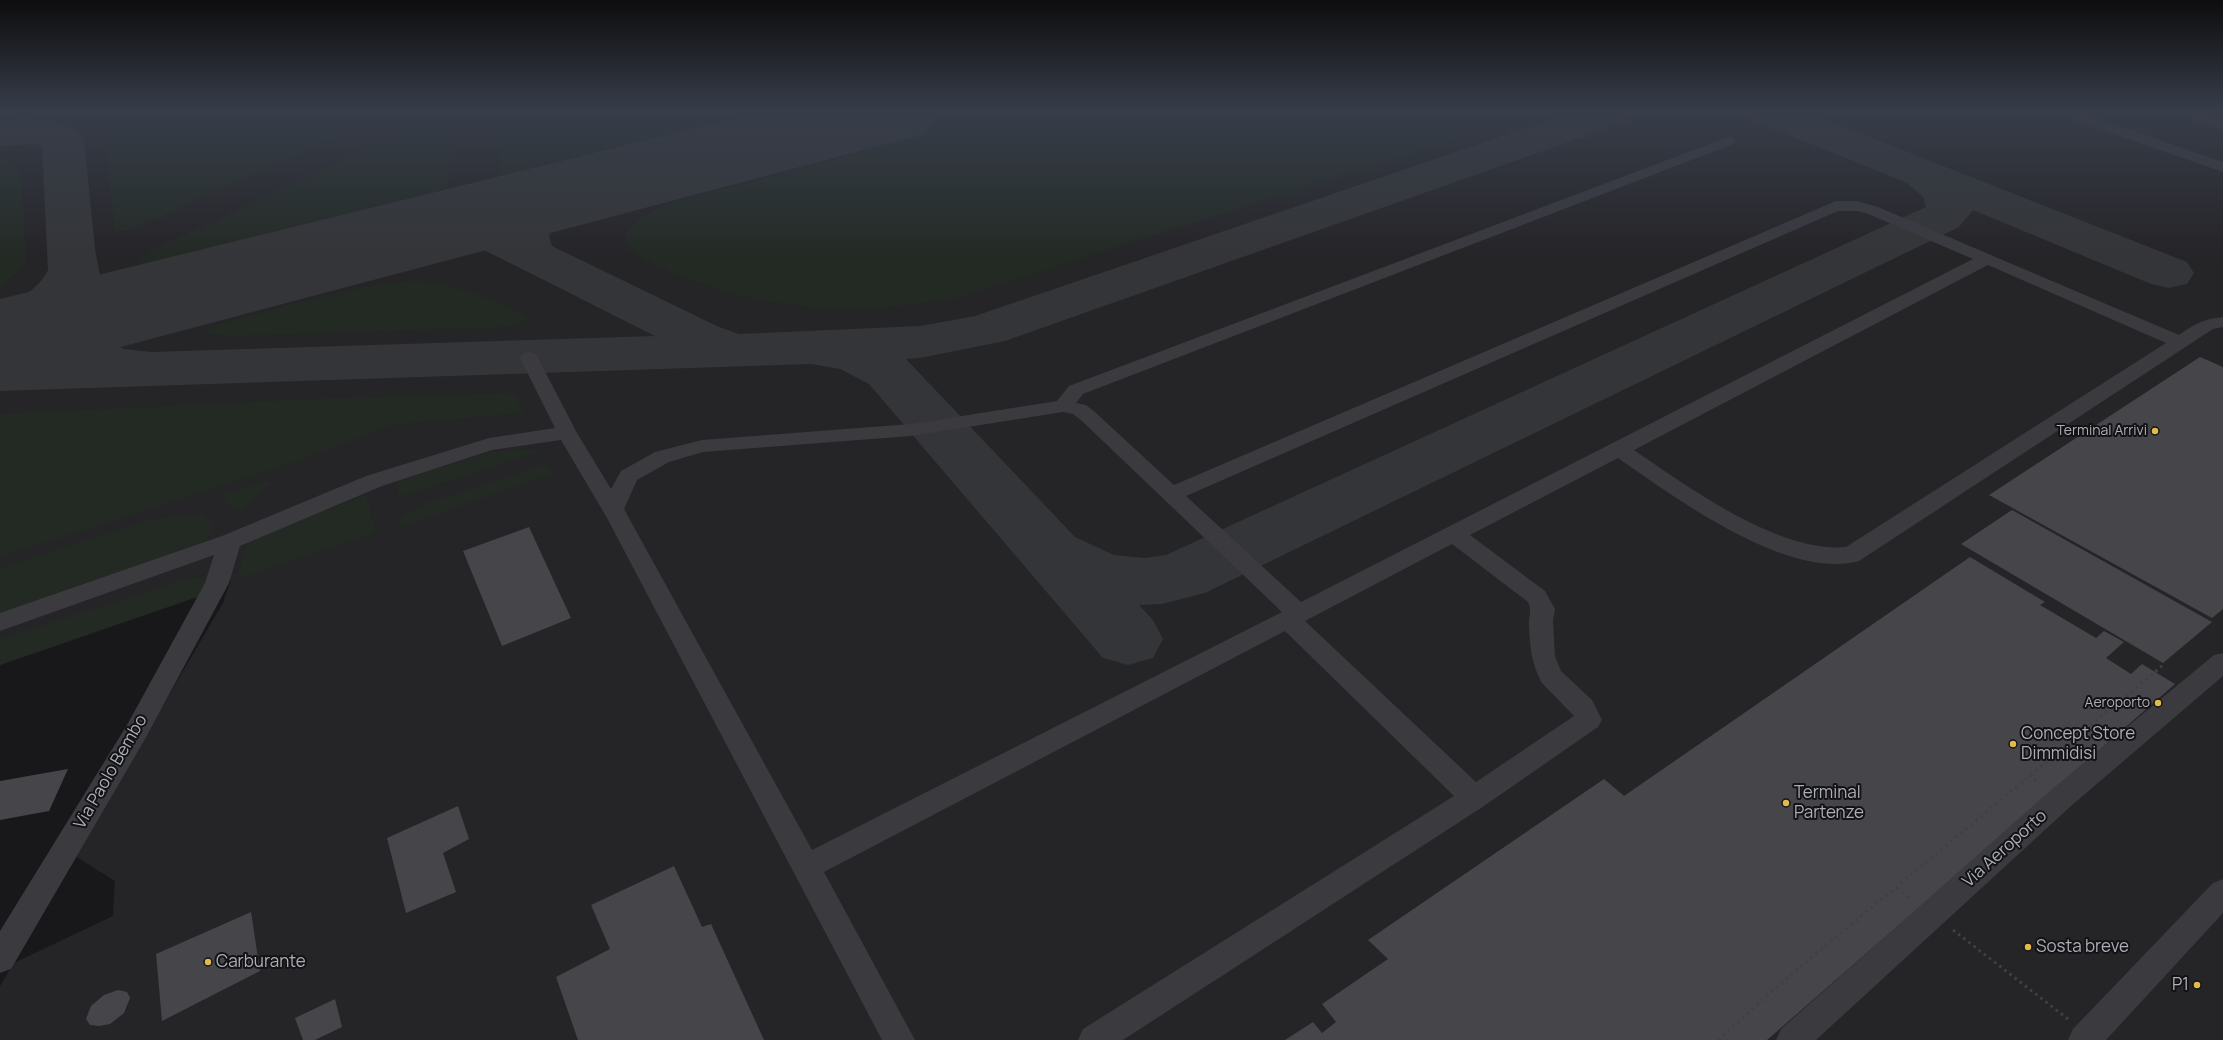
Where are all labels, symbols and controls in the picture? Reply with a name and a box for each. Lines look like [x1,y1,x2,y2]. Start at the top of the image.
place label: Terminal Arrivi [2057,423,2147,439]
marker: Terminal Arrivi [2150,426,2160,436]
place label: Aeroporto [2085,695,2150,711]
marker: Aeroporto [2153,698,2163,708]
street label: Via Paolo Bembo [70,711,152,833]
place label: Concept Store Dimmidisi [2021,724,2135,764]
marker: Concept Store Dimmidisi [2008,739,2018,749]
place label: Terminal Partenze [1794,783,1864,823]
marker: Terminal Partenze [1781,798,1791,808]
street label: Via Aeroporto [1959,806,2051,892]
place label: Sosta breve [2036,937,2129,957]
marker: Sosta breve [2023,942,2033,952]
place label: Carburante [216,952,306,972]
marker: Carburante [203,957,213,967]
place label: P1 [2172,975,2189,995]
marker: P1 [2192,980,2202,990]

